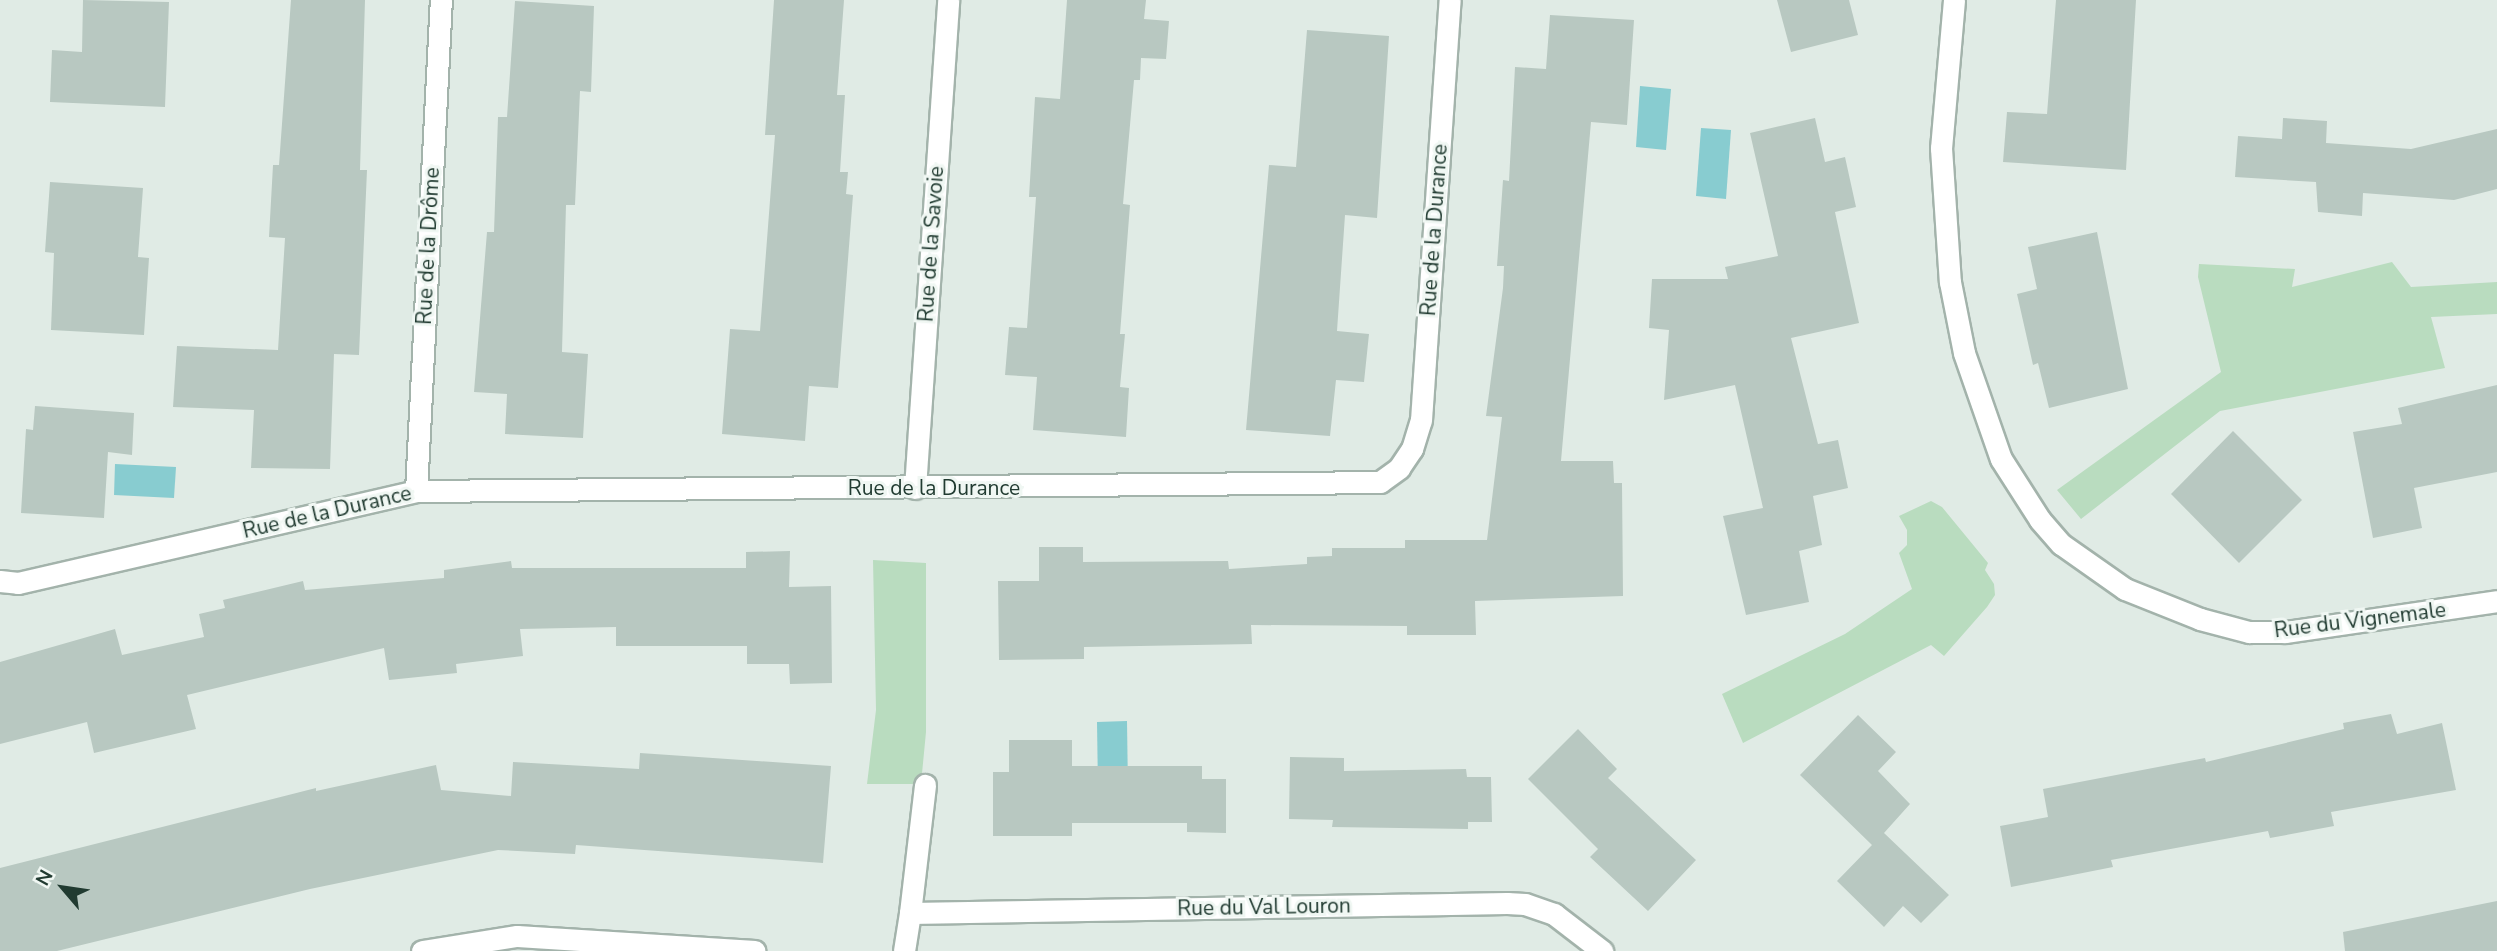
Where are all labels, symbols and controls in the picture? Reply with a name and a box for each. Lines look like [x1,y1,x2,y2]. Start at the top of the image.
street label: Rue de la Durance [1415,143,1453,317]
street label: Rue de la Savoie [913,165,949,323]
street label: Rue de la Drôme [411,167,445,325]
street label: Rue de la Durance [848,475,1020,501]
street label: Rue de la Durance [240,480,414,544]
street label: Rue du Vignemale [2273,597,2447,643]
north arrow [28,853,98,923]
text: N [30,865,59,890]
street label: Rue du Val Louron [1177,893,1351,921]

